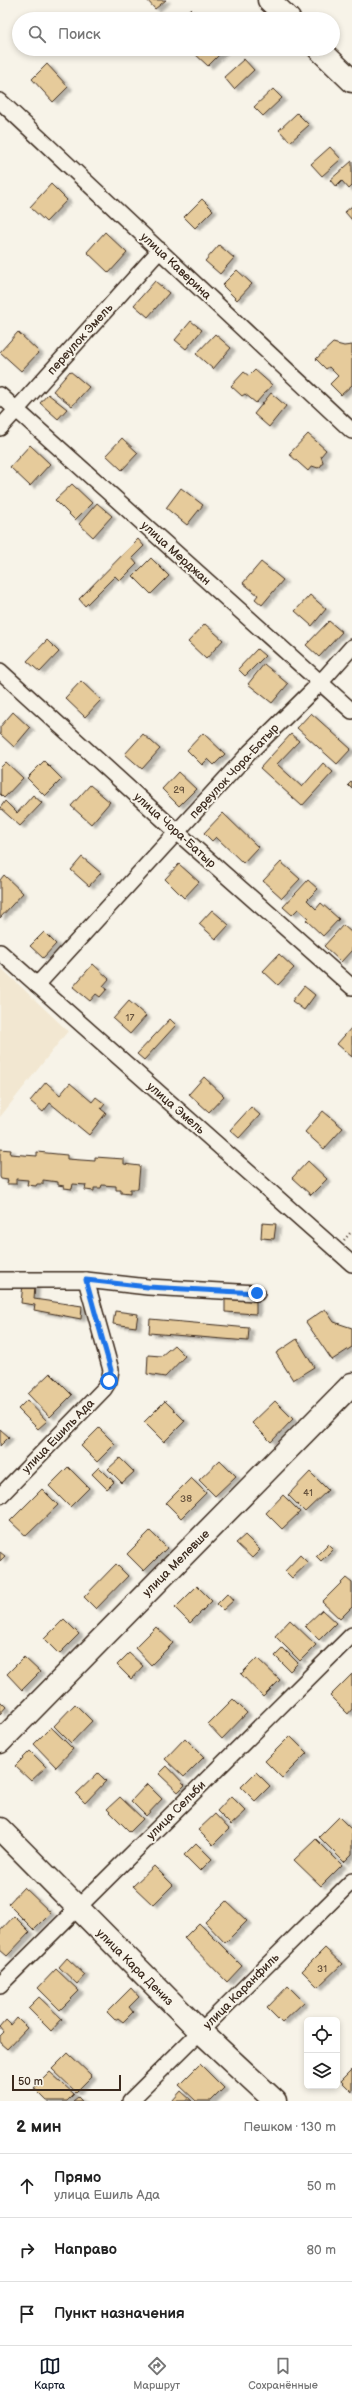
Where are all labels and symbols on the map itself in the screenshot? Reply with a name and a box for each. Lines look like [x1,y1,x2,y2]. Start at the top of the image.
street label: улица Каверина [137,230,214,303]
street label: переулок Эмель [44,301,116,378]
street label: улица Мерджан [138,518,214,589]
street label: переулок Чора-Батыр [187,721,282,822]
house number: 29 [173,784,185,796]
street label: улица Чора-Батыр [131,790,219,871]
house number: 17 [126,1012,134,1024]
street label: улица Эмель [144,1079,208,1138]
route end [248,1284,266,1302]
route start [100,1372,118,1390]
street label: улица Ешиль Ада [19,1396,98,1477]
house number: 41 [303,1487,313,1499]
house number: 38 [180,1493,192,1505]
street label: улица Мелевше [140,1526,213,1600]
street label: улица Сельби [144,1778,209,1843]
street label: улица Кара Дениз [93,1926,176,2009]
street label: улица Каранфиль [200,1950,283,2033]
house number: 31 [317,1963,327,1975]
scale bar [12,2073,121,2092]

